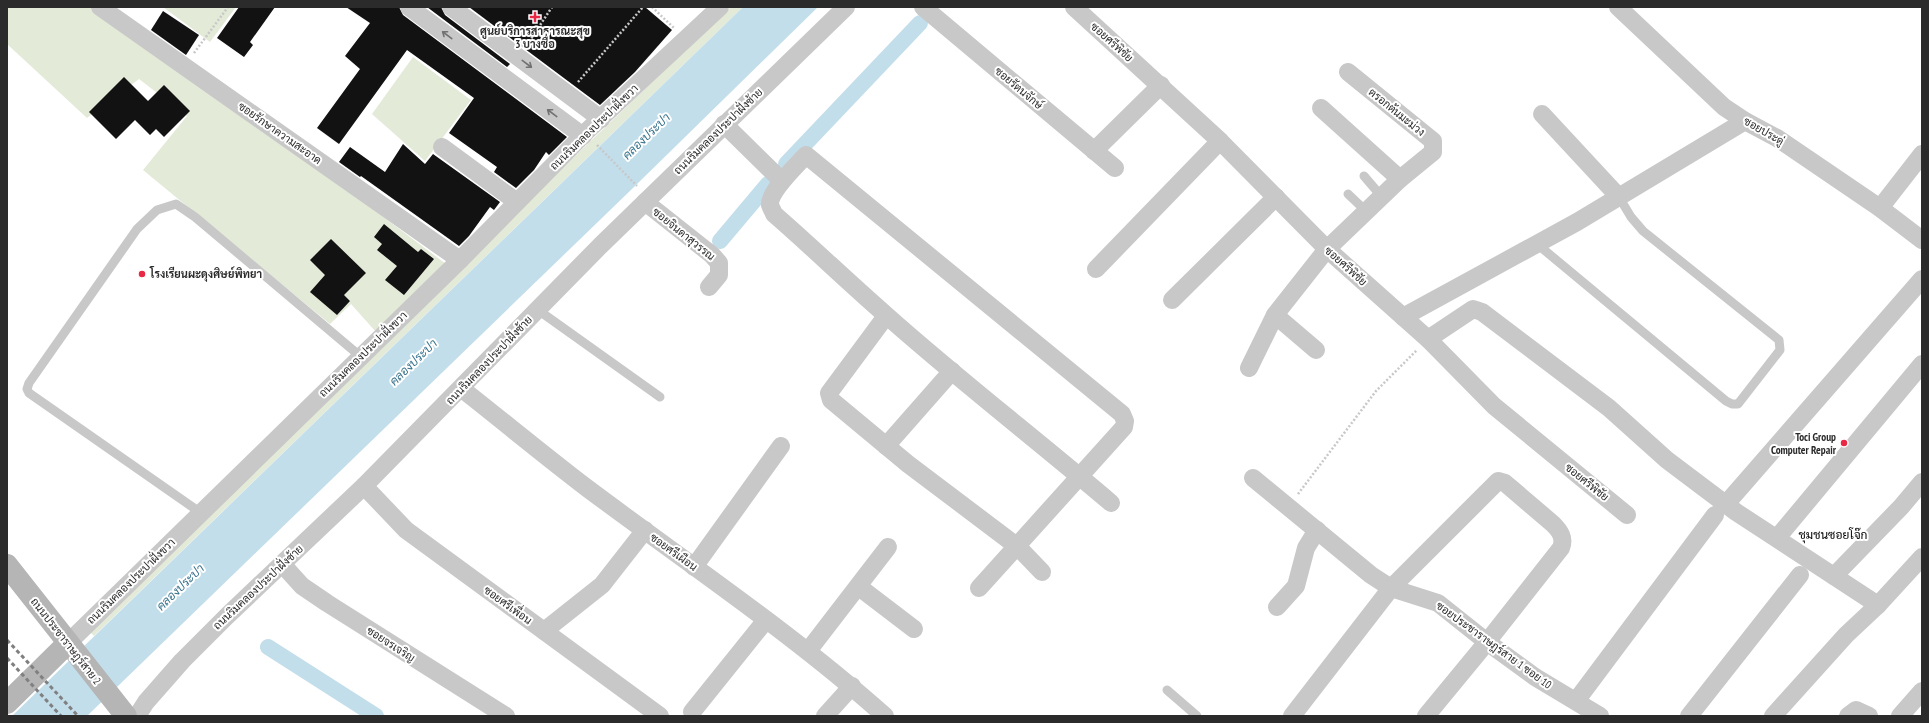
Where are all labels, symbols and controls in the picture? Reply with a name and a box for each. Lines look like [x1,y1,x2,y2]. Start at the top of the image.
marker: ศูนย์บริการสาธารณะสุข 3 บางซื่อ [529,11,541,23]
street label: ซอยศรีพิชัย [1088,19,1137,65]
place label: ศูนย์บริการสาธารณะสุข 3 บางซื่อ [480,23,590,51]
one-way arrow [442,31,453,39]
one-way arrow [521,60,532,68]
street label: ซอยรัตนจักษ์ [992,63,1047,112]
street label: ถนนริมคลองประปาฝั่งขวา [544,79,641,173]
street label: ถนนริมคลองประปาฝั่งซ้าย [668,82,765,177]
street label: ตรอกต้นมะม่วง [1366,85,1428,139]
street label: ซอยรักษาความสะอาด [235,99,325,167]
one-way arrow [546,109,557,117]
water label: คลองประปา [619,109,673,162]
street label: ซอยประดู่ [1741,114,1787,149]
street label: ซอยจินดาสุวรรณ [649,205,718,265]
street label: ซอยศรีพิชัย [1322,243,1371,289]
place label: โรงเรียนผะดุงศิษย์พิทยา [149,266,262,282]
marker: โรงเรียนผะดุงศิษย์พิทยา [137,269,147,279]
street label: ถนนริมคลองประปาฝั่งขวา [313,306,410,400]
street label: ถนนริมคลองประปาฝั่งซ้าย [440,310,535,407]
water label: คลองประปา [386,335,440,388]
place label: Toci Group Computer Repair [1771,430,1837,457]
marker: Toci Group Computer Repair [1839,438,1849,448]
street label: ซอยศรีพิชัย [1562,459,1612,504]
district label: ชุมชนซอยโจ๊ก [1799,527,1868,544]
street label: ซอยศรีเผือน [648,529,701,574]
street label: ถนนริมคลองประปาฝั่งขวา [81,533,178,627]
street label: ถนนริมคลองประปาฝั่งซ้าย [208,539,306,632]
water label: คลองประปา [153,560,207,613]
street label: ซอยศรีเพื่อน [481,580,537,627]
street label: ถนนประชาราษฎร์สาย 2 [27,594,105,688]
street label: ซอยประชาราษฎร์สาย 1 ซอย 10 [1433,598,1555,692]
street label: ซอยจรเจริญ [364,623,418,665]

